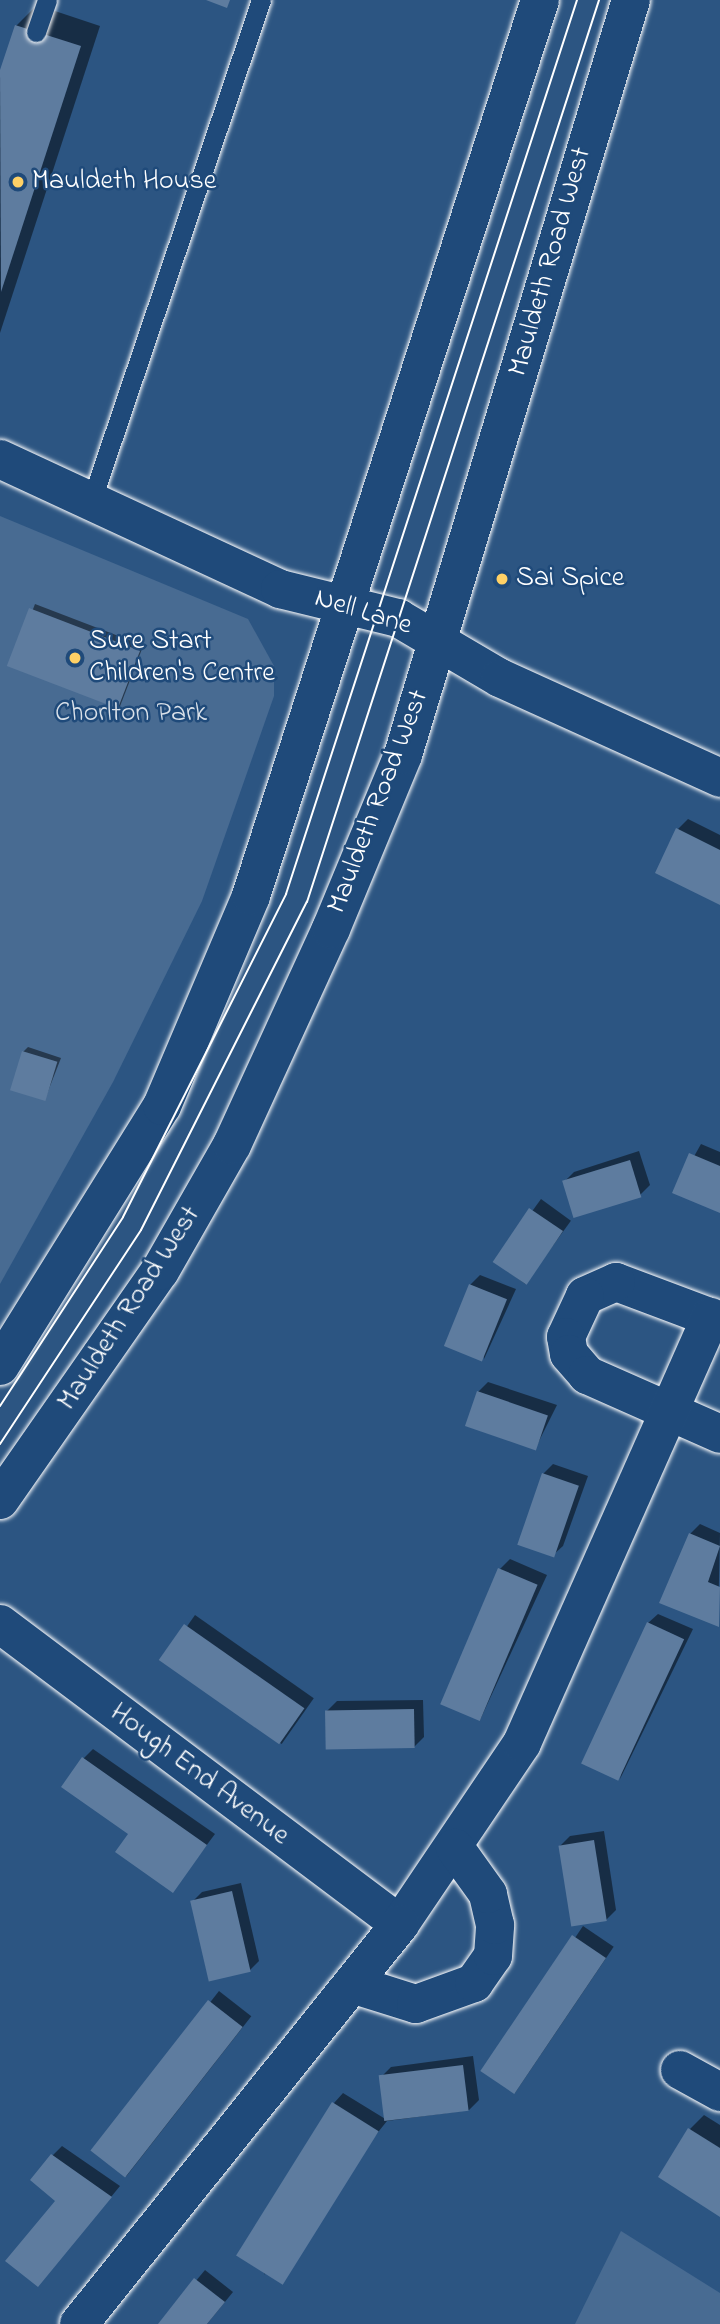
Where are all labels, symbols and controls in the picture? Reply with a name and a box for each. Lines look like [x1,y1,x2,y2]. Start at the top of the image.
street label: Mauldeth Road West [502,144,600,380]
place label: Mauldeth House [32,165,216,199]
marker: Mauldeth House [10,174,26,190]
place label: Sai Spice [516,562,624,596]
marker: Sai Spice [494,571,510,587]
street label: Nell Lane [310,582,416,644]
place label: Sure Start Children's Centre [89,625,275,691]
marker: Sure Start Children's Centre [67,650,83,666]
street label: Mauldeth Road West [321,686,437,918]
park label: Chorlton Park [55,697,207,731]
street label: Mauldeth Road West [51,1201,209,1417]
street label: Hough End Avenue [103,1697,295,1853]

